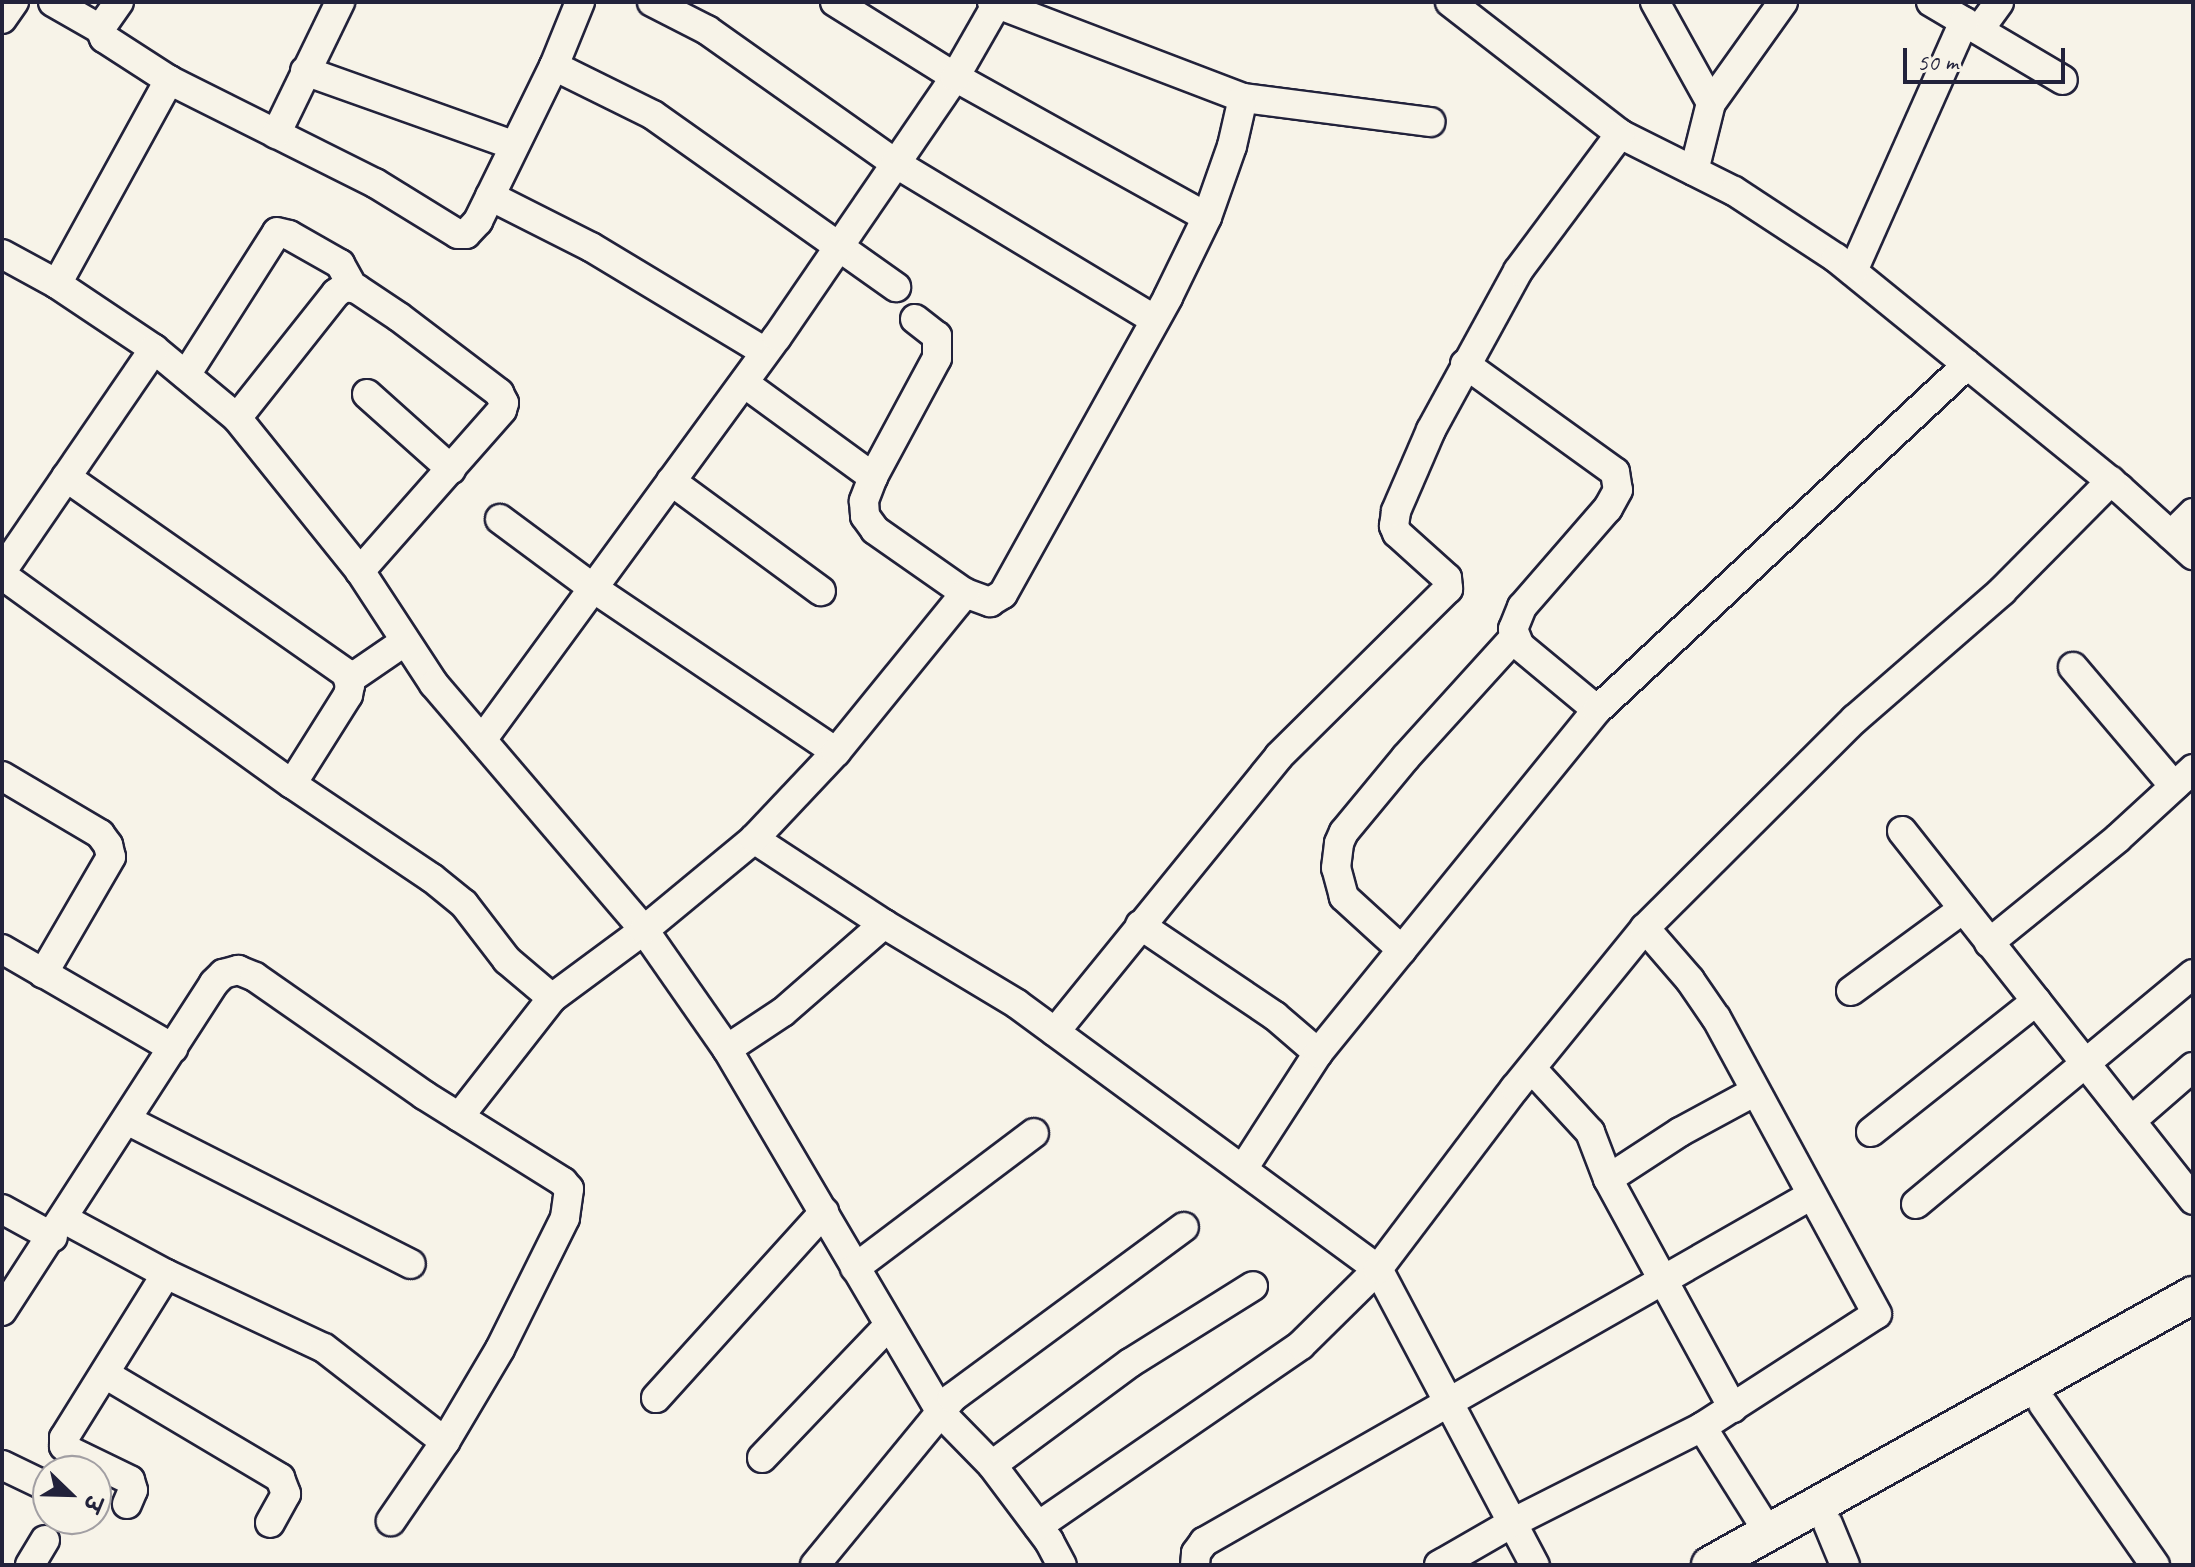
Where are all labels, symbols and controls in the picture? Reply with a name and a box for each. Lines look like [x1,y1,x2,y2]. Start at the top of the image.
scale bar [1907,32,2069,82]
text: 50 m [1917,47,1958,77]
north arrow [32,1455,112,1535]
text: उ [77,1491,108,1516]

